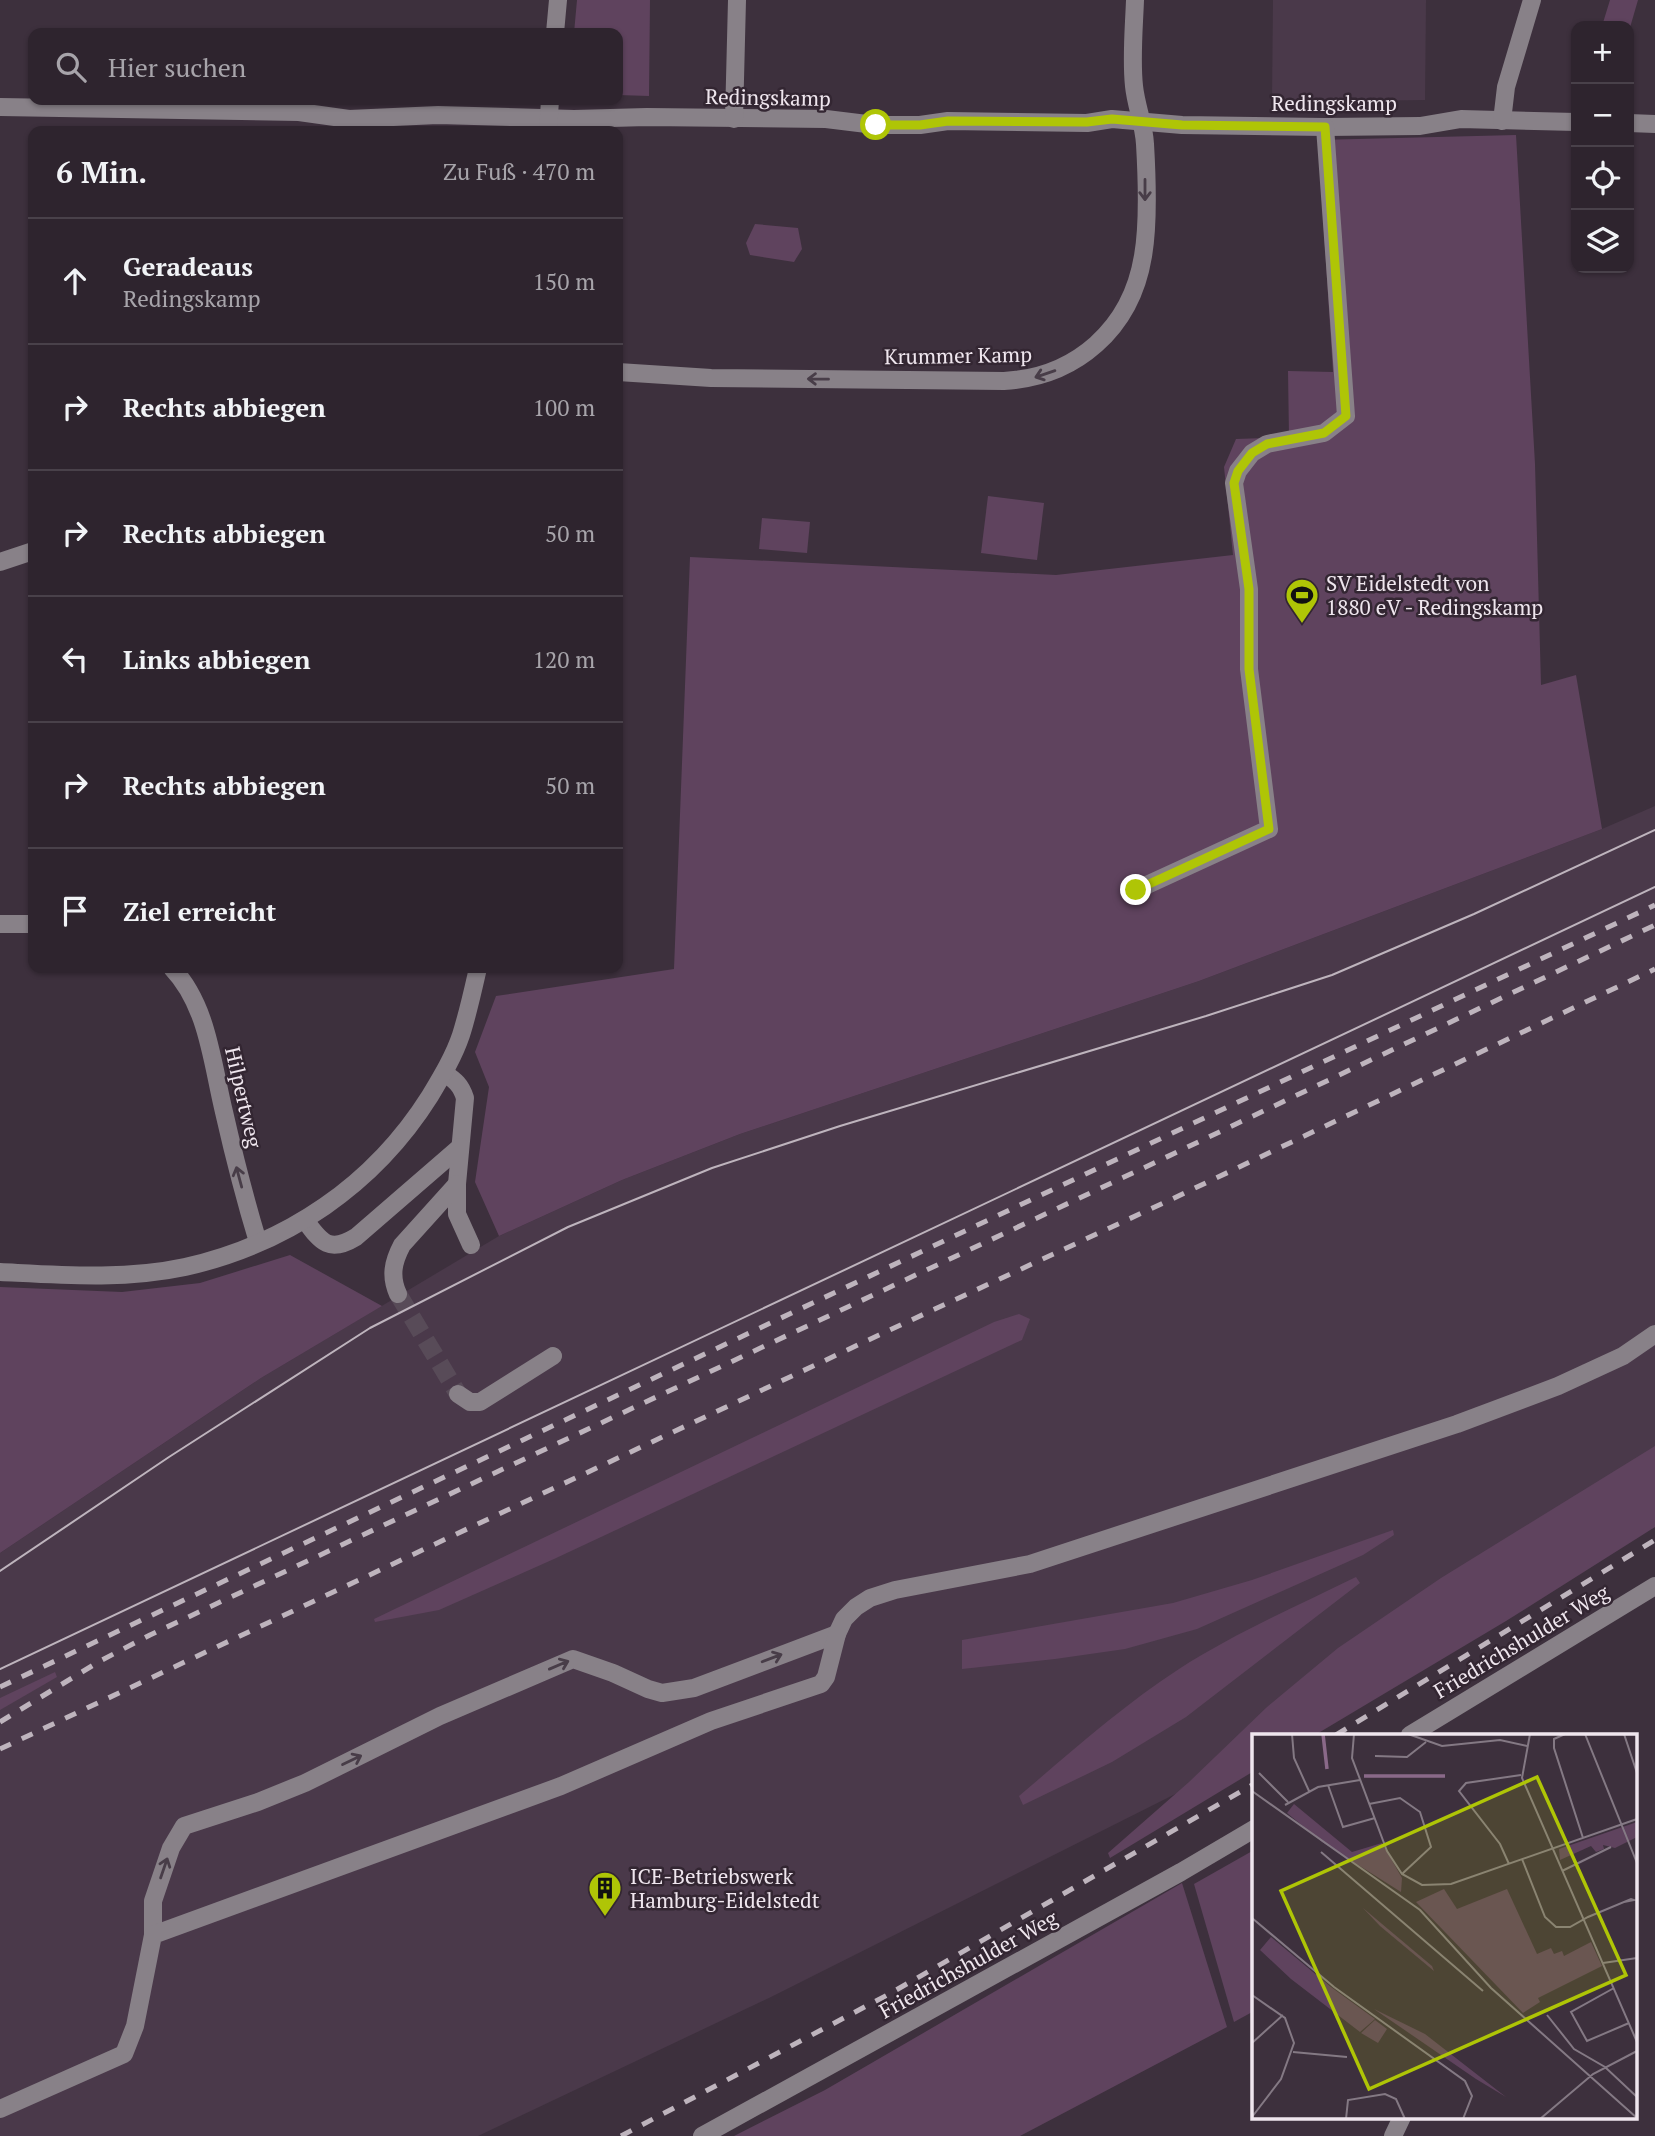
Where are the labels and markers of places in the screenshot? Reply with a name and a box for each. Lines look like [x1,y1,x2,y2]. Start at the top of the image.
place label: SV Eidelstedt von 1880 eV - Redingskamp [1326,569,1543,621]
sports icon: SV Eidelstedt von 1880 eV - Redingskamp [1283,576,1321,625]
place label: ICE-Betriebswerk Hamburg-Eidelstedt [630,1862,820,1914]
building icon: ICE-Betriebswerk Hamburg-Eidelstedt [586,1869,624,1918]

